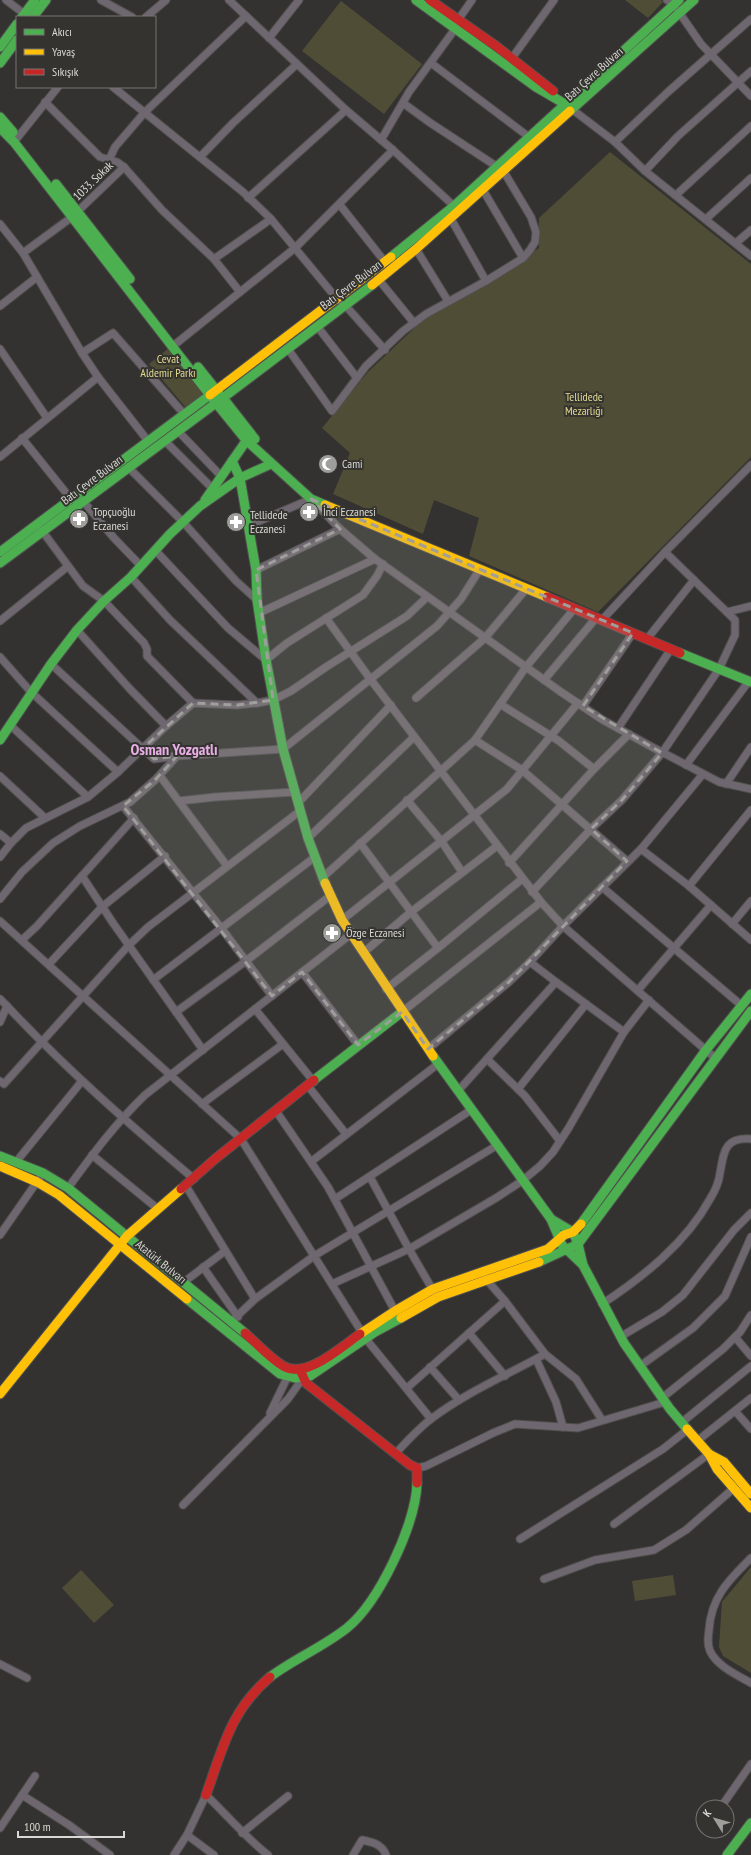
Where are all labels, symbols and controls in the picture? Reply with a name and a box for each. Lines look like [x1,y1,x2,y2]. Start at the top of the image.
legend [16,16,156,88]
text: Akıcı [52,24,72,39]
text: Yavaş [52,44,75,59]
street label: Batı Çevre Bulvarı [561,44,626,104]
text: Sıkışık [52,64,79,79]
street label: 1033. Sokak [69,158,116,203]
street label: Batı Çevre Bulvarı [317,257,384,313]
park label: Cevat Aldemir Parkı [140,351,196,380]
park label: Tellidede Mezarlığı [565,389,603,418]
street label: Batı Çevre Bulvarı [58,452,125,508]
mosque icon: Cami [317,453,339,475]
place label: Cami [342,456,363,471]
pharmacy icon: İnci Eczanesi [298,501,320,523]
place label: Topçuoğlu Eczanesi [93,504,135,533]
place label: İnci Eczanesi [323,504,376,519]
place label: Tellidede Eczanesi [250,507,288,536]
pharmacy icon: Topçuoğlu Eczanesi [68,508,90,530]
pharmacy icon: Tellidede Eczanesi [225,511,247,533]
district label: Osman Yozgatlı [130,739,218,759]
pharmacy icon: Özge Eczanesi [321,922,343,944]
place label: Özge Eczanesi [346,925,405,940]
street label: Atatürk Bulvarı [133,1236,190,1287]
north arrow [695,1799,735,1839]
text: K [700,1806,714,1819]
scale bar [18,1813,124,1839]
text: 100 m [24,1819,51,1834]

